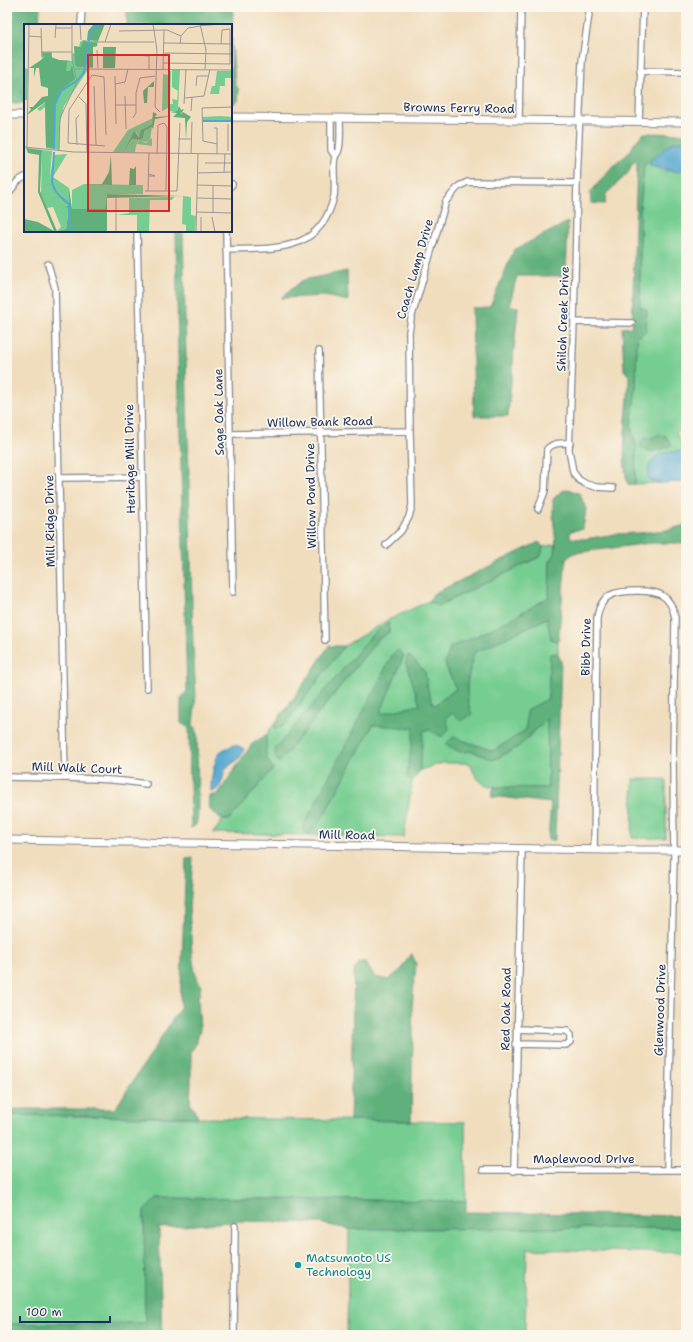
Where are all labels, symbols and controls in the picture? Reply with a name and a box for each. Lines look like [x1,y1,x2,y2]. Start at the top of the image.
inset map [24,24,232,232]
street label: Browns Ferry Road [403,99,515,117]
street label: Coach Lamp Drive [393,217,437,321]
street label: Shiloh Creek Drive [553,266,573,372]
street label: Sage Oak Lane [210,368,228,456]
street label: Heritage Mill Drive [121,404,139,514]
street label: Willow Bank Road [267,413,374,431]
street label: Willow Pond Drive [302,443,320,549]
street label: Mill Ridge Drive [41,474,59,567]
street label: Bibb Drive [577,618,595,676]
street label: Mill Walk Court [31,758,123,778]
street label: Mill Road [319,827,376,843]
street label: Glenwood Drive [650,963,670,1056]
street label: Red Oak Road [497,967,515,1051]
street label: Maplewood Drive [533,1151,635,1167]
place label: Matsumoto US Technology [306,1250,391,1280]
marker: Matsumoto US Technology [293,1260,303,1270]
scale bar [20,1298,110,1324]
text: 100 m [26,1304,62,1320]

